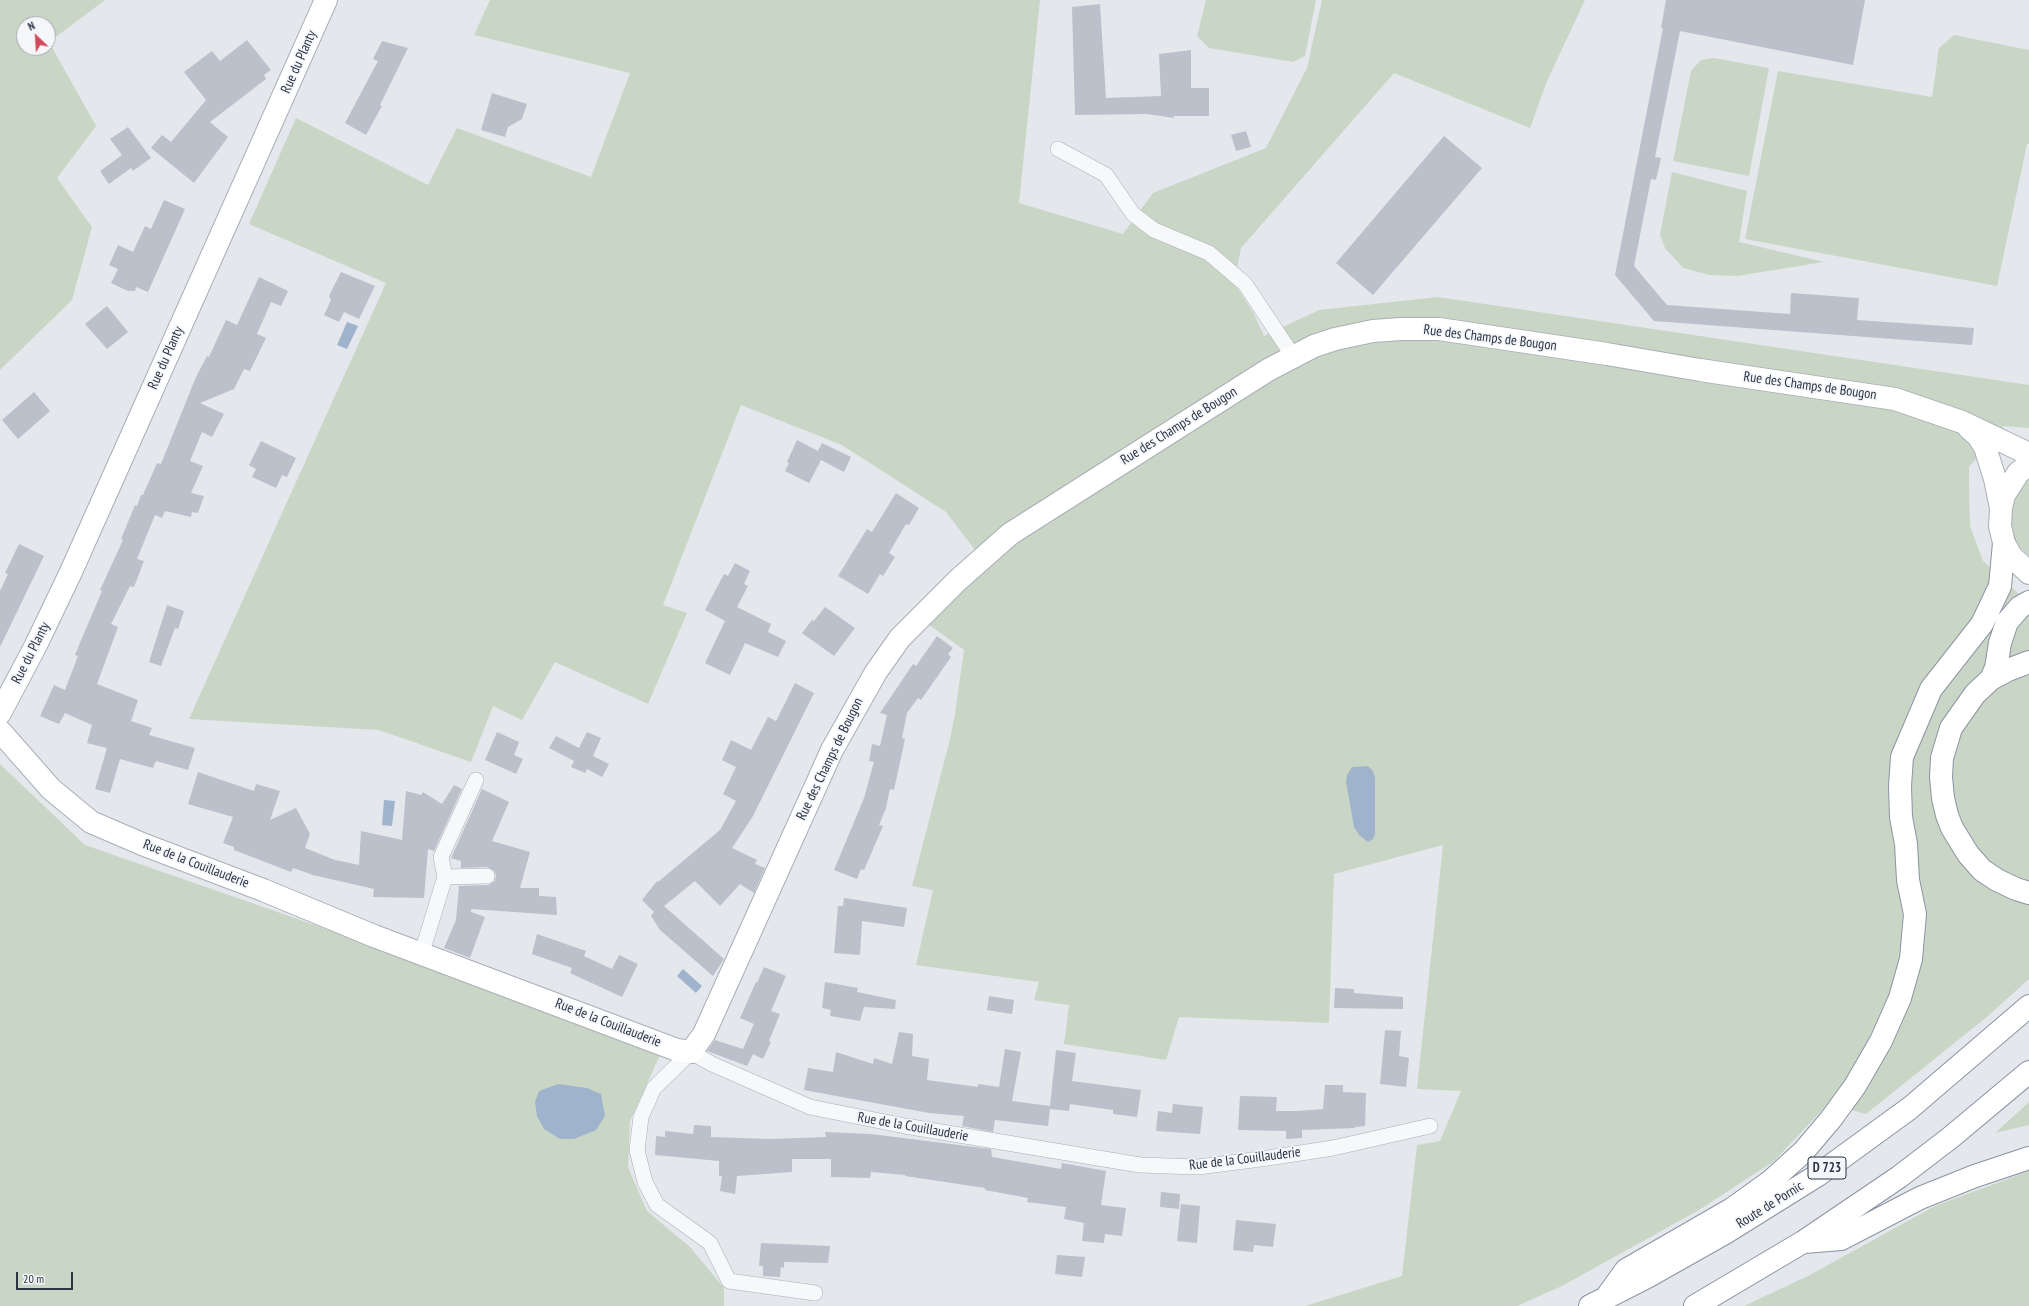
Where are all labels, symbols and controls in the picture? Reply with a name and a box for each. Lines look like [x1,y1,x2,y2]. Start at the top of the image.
north arrow [16,16,56,56]
text: N [26,18,37,34]
street label: Rue du Planty [278,28,320,96]
street label: Rue des Champs de Bougon [1423,322,1557,354]
street label: Rue du Planty [145,324,187,392]
street label: Rue des Champs de Bougon [1743,368,1877,404]
street label: Rue des Champs de Bougon [1118,383,1240,469]
street label: Rue du Planty [8,619,54,687]
street label: Rue des Champs de Bougon [793,695,867,823]
street label: Rue de la Couillauderie [141,836,251,892]
street label: Rue de la Couillauderie [553,995,663,1051]
street label: Rue de la Couillauderie [856,1109,970,1145]
street label: Rue de la Couillauderie [1188,1144,1302,1174]
road number: D 723 [1808,1157,1846,1179]
street label: Route de Pornic [1734,1178,1806,1232]
scale bar [18,1264,75,1290]
text: 20 m [23,1271,44,1286]

